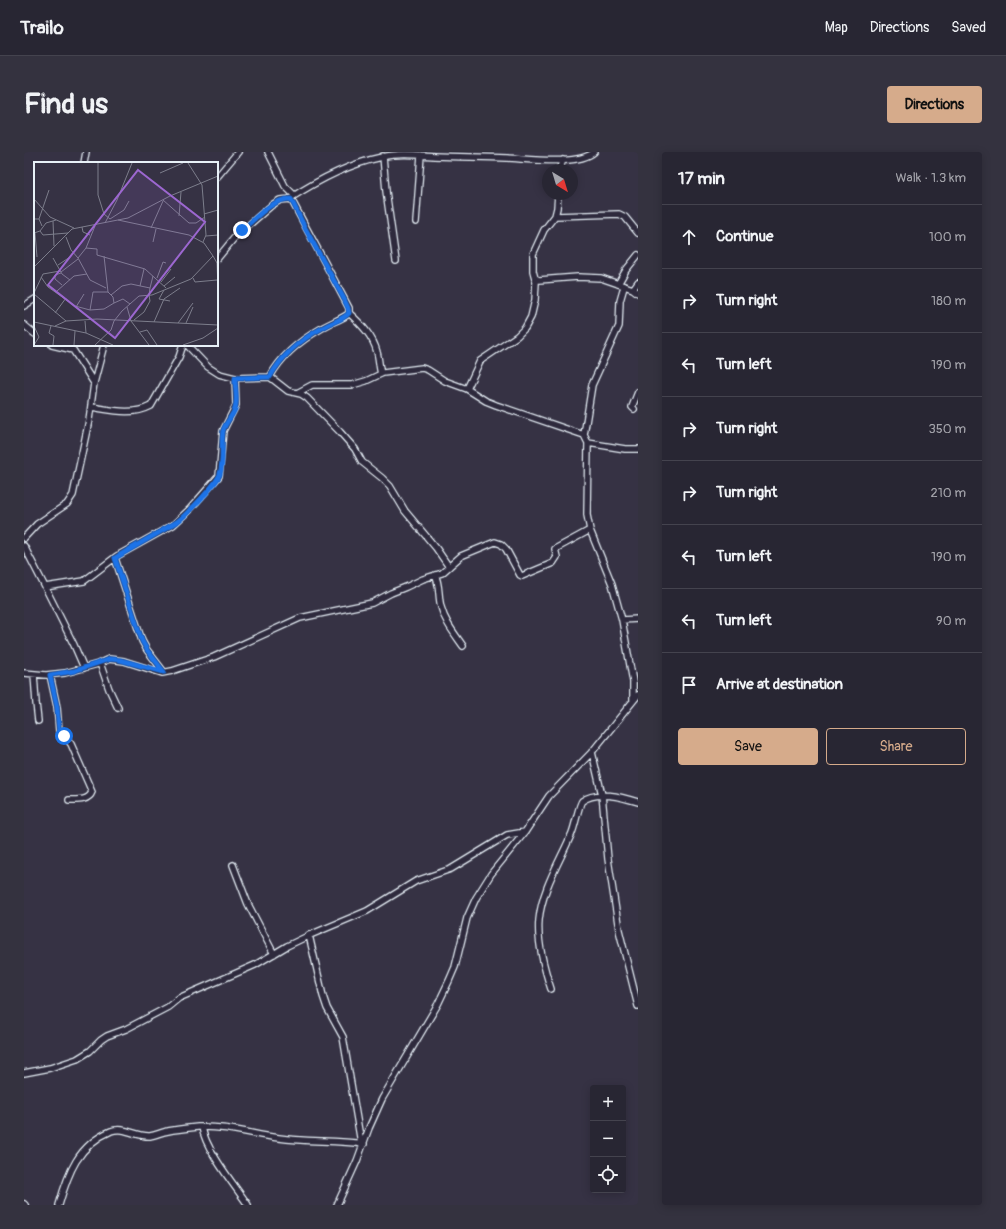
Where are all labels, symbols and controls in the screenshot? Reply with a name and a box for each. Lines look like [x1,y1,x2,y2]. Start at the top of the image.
text: Trailo [20,16,64,40]
text: Map [825,19,848,36]
text: Directions [870,19,929,36]
text: Saved [951,19,986,36]
button: Directions [887,86,982,123]
text: Find us [24,87,108,122]
inset map [34,162,218,346]
north arrow [542,164,578,200]
text: 17 min [678,168,725,189]
text: Walk · 1.3 km [896,170,966,186]
route end [233,221,251,239]
icon: ahead [678,226,700,248]
text: Continue [716,227,774,246]
text: 100 m [929,229,966,245]
icon: right [678,290,700,312]
text: Turn right [716,291,777,310]
text: 180 m [931,293,966,309]
icon: left [678,354,700,376]
text: Turn left [716,355,772,374]
text: 190 m [931,357,966,373]
icon: right [678,418,700,440]
text: Turn right [716,419,777,438]
text: 350 m [928,421,966,437]
icon: right [678,482,700,504]
text: Turn right [716,483,777,502]
text: 210 m [930,485,966,501]
icon: left [678,546,700,568]
text: Turn left [716,547,772,566]
text: 190 m [931,549,966,565]
icon: left [678,610,700,632]
text: Turn left [716,611,772,630]
text: 90 m [936,613,966,629]
icon: arrive [678,674,700,696]
text: Arrive at destination [716,675,843,694]
route start [55,727,73,745]
button: Save [678,728,818,765]
button: Share [826,728,966,765]
map controls [590,1085,626,1193]
button: + [590,1085,626,1121]
button: − [590,1121,626,1157]
button: locate [590,1157,626,1193]

